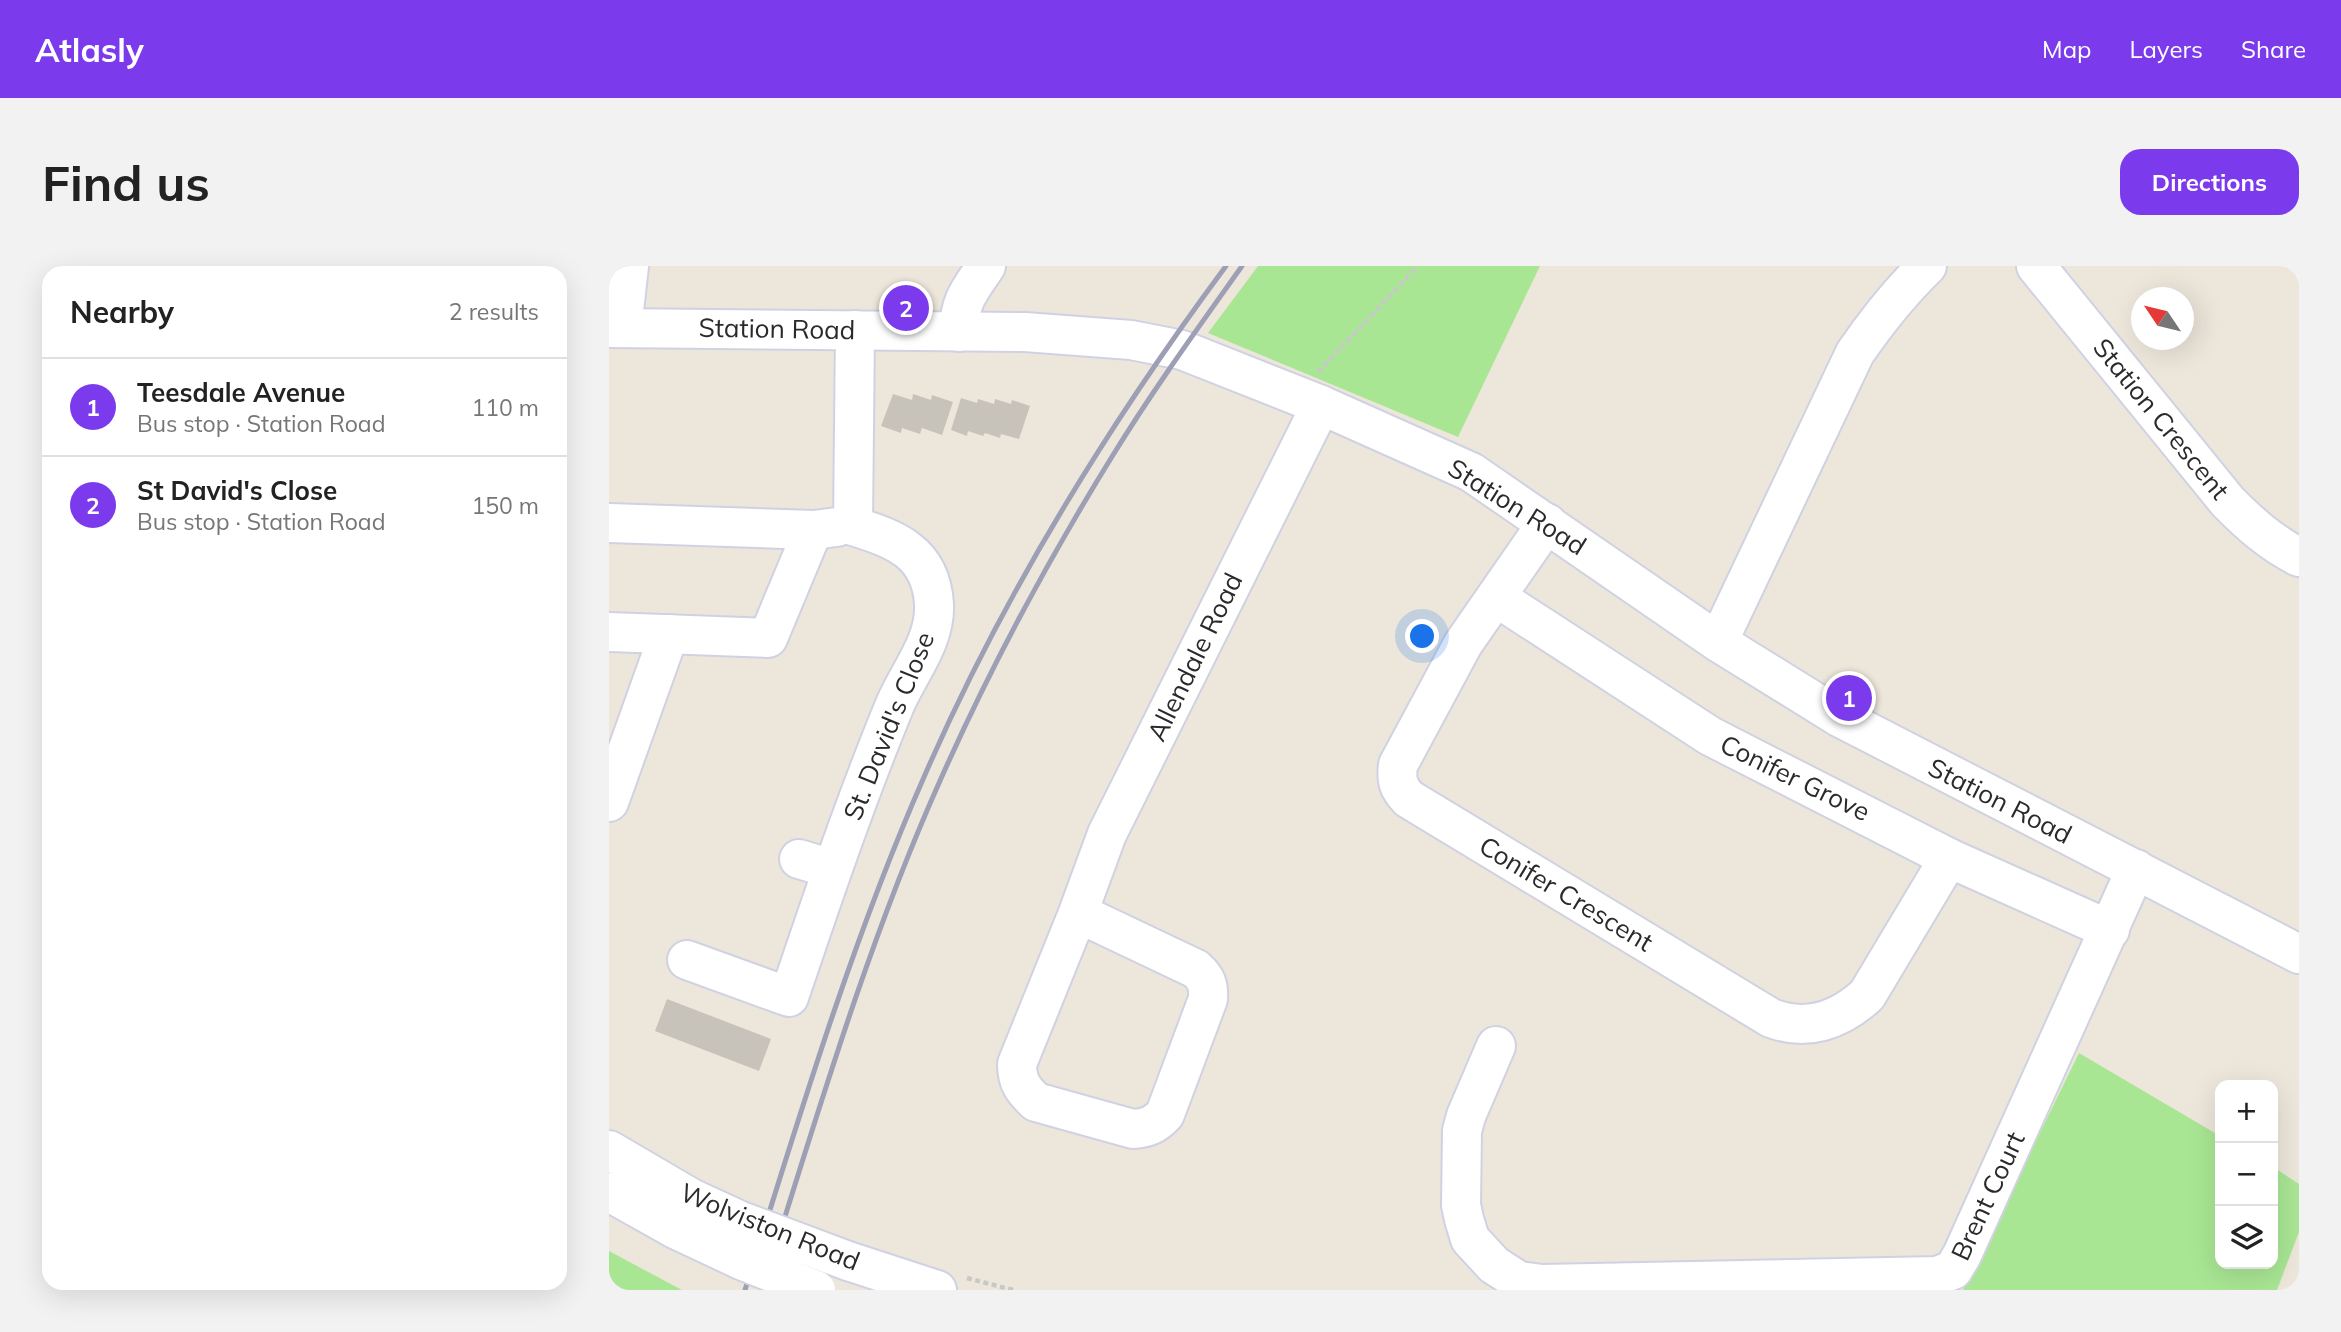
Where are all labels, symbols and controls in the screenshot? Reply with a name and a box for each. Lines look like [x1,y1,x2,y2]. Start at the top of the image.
text: Atlasly [35,29,144,70]
text: Map [2042,34,2091,64]
text: Layers [2129,34,2203,64]
text: Share [2241,34,2306,64]
button: Directions [2120,149,2299,215]
text: Find us [42,152,210,213]
pin: 2 [883,282,929,334]
north arrow [2131,287,2194,350]
text: Nearby [70,293,174,331]
text: 2 results [449,297,539,326]
street label: Station Road [698,311,856,346]
street label: Station Crescent [2086,331,2237,506]
text: Teesdale Avenue [137,376,345,409]
text: 1 [86,393,100,422]
text: 110 m [471,393,539,422]
text: Bus stop · Station Road [137,409,385,438]
street label: Station Road [1442,451,1592,562]
text: St David's Close [137,474,337,507]
text: 2 [86,491,100,520]
text: 150 m [471,491,539,520]
text: Bus stop · Station Road [137,507,385,536]
street label: Allendale Road [1140,567,1249,746]
your location [1405,619,1439,653]
street label: St. David's Close [836,627,941,825]
pin: 1 [1826,672,1872,724]
street label: Conifer Grove [1715,727,1876,828]
street label: Station Road [1923,750,2078,851]
street label: Conifer Crescent [1473,829,1659,958]
map controls [2215,1080,2278,1269]
button: + [2215,1080,2278,1143]
street label: Brent Court [1943,1126,2032,1265]
button: − [2215,1143,2278,1206]
street label: Wolviston Road [676,1176,865,1278]
button: layers [2215,1206,2278,1269]

